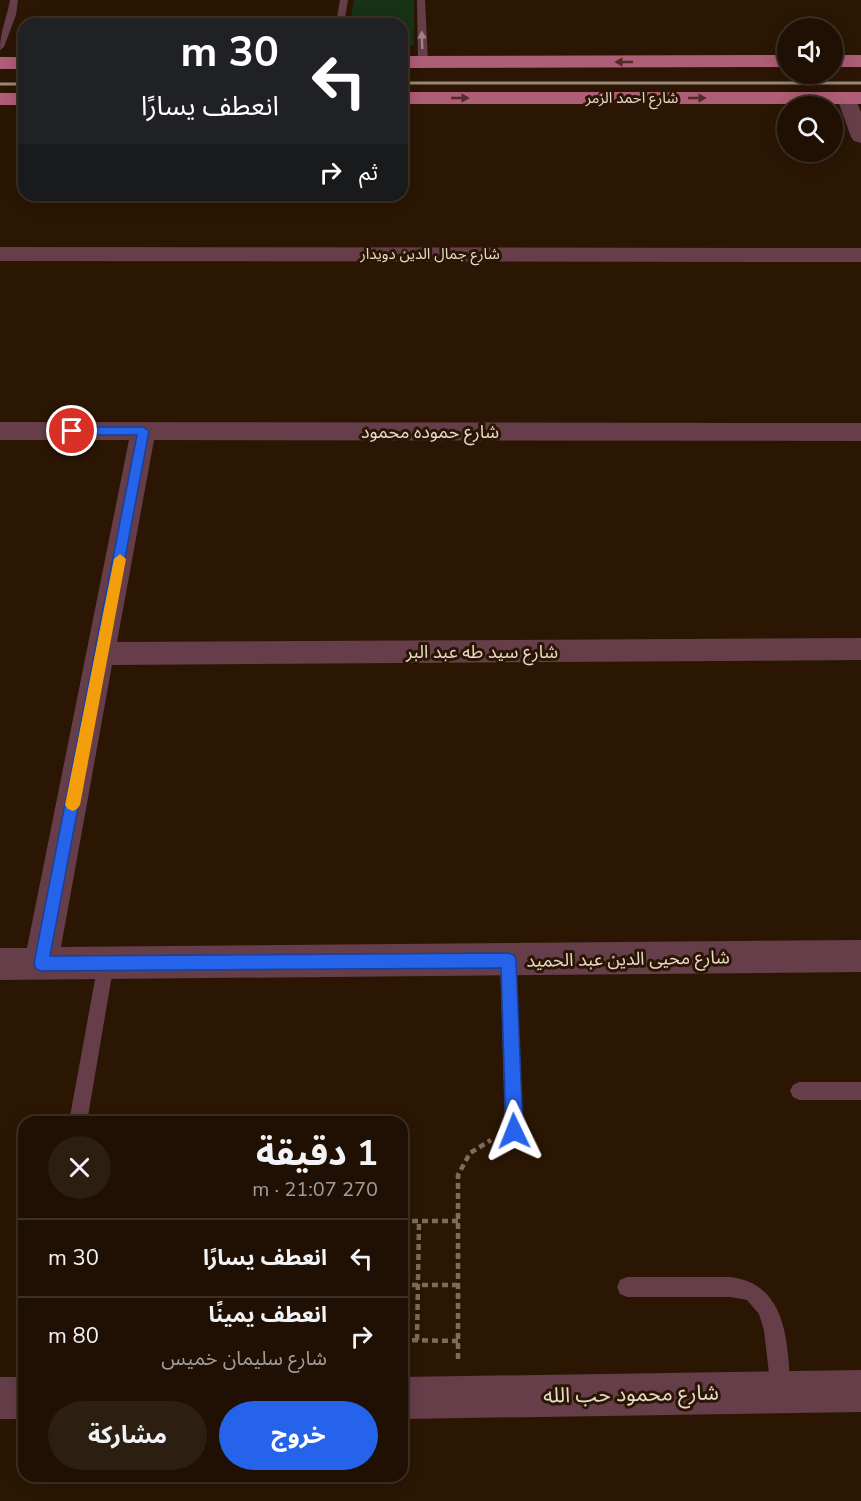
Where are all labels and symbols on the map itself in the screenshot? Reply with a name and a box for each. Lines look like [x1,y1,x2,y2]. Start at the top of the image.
one-way arrow [418,31,427,50]
one-way arrow [615,57,634,67]
street label: شارع احمد الزمر [585,88,679,110]
one-way arrow [451,93,470,103]
one-way arrow [688,93,707,103]
street label: شارع جمال الدين دويدار [359,244,500,266]
pin [46,405,97,456]
street label: شارع حموده محمود [361,420,499,446]
street label: شارع سيد طه عبد البر [405,640,558,666]
street label: شارع محيى الدين عبد الحميد [526,945,730,975]
position arrow [482,1099,546,1163]
street label: شارع محمود حب الله [543,1378,719,1411]

